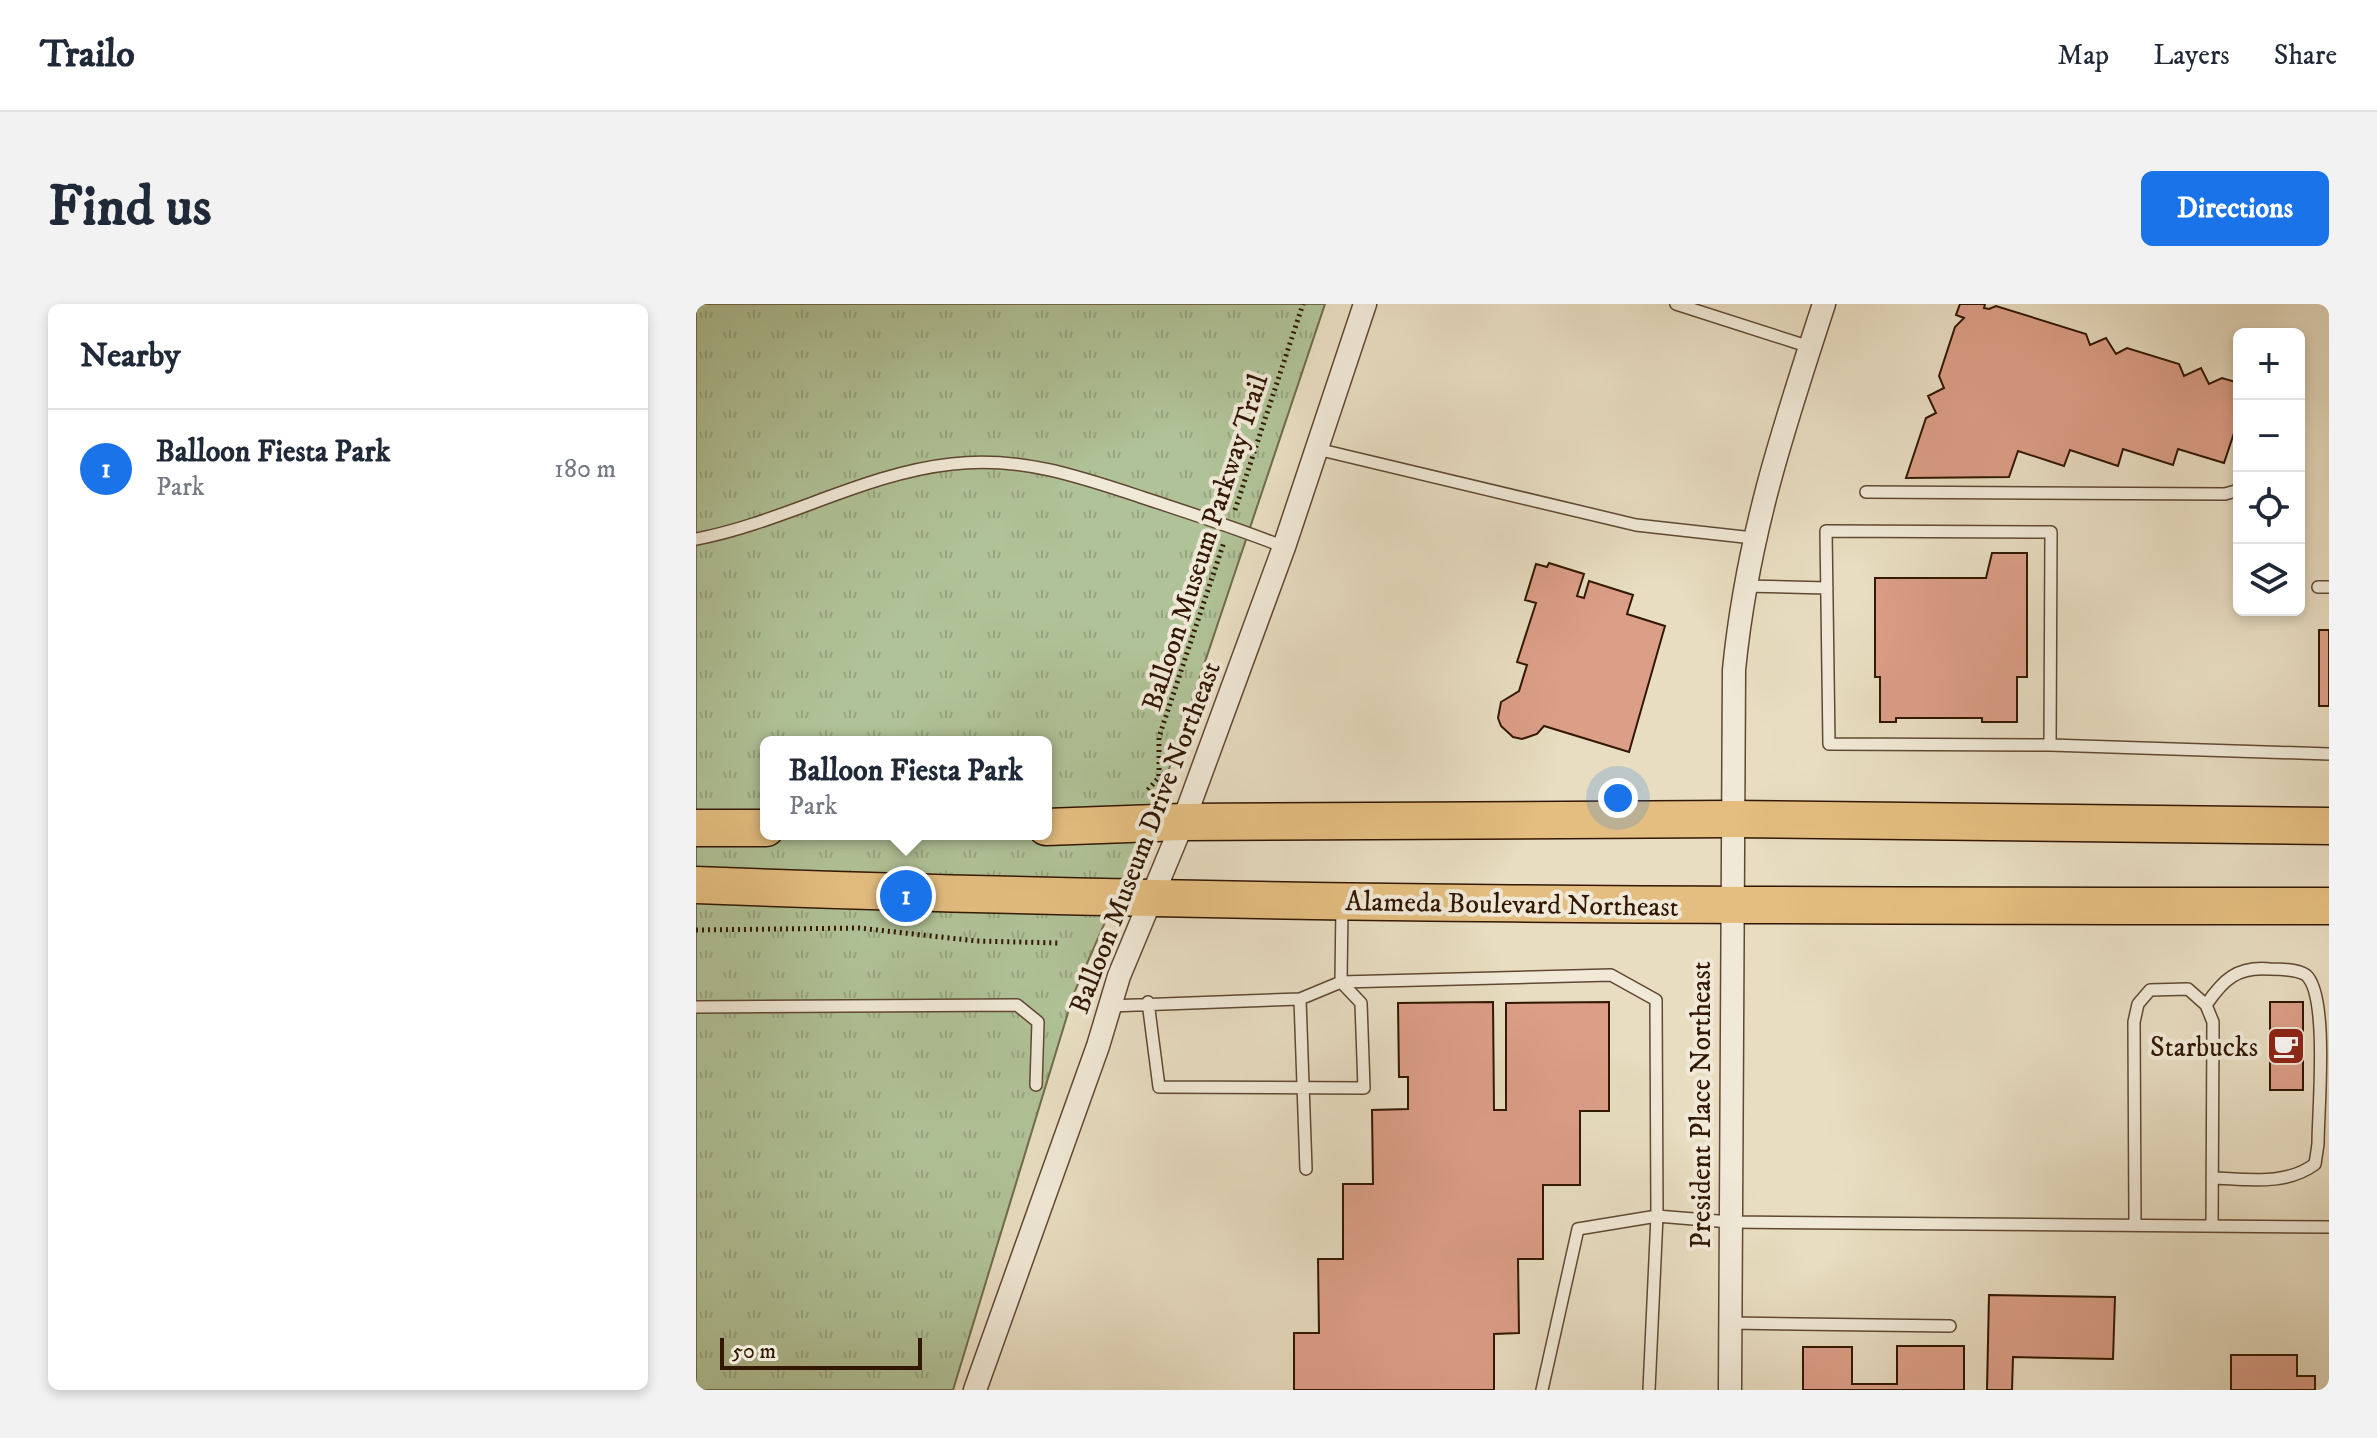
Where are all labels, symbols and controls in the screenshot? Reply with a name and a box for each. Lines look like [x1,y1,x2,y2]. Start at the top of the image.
text: Trailo [40,31,135,79]
text: Map [2058,38,2109,73]
text: Layers [2153,38,2230,73]
text: Share [2274,38,2337,73]
button: Directions [2141,171,2329,246]
text: Find us [48,173,212,243]
map controls [2233,328,2305,616]
button: + [2233,328,2305,400]
text: Nearby [80,335,181,377]
street label: Balloon Museum Parkway Trail [1134,369,1277,715]
button: − [2233,400,2305,472]
text: Balloon Fiesta Park [156,434,390,471]
text: 1 [101,453,111,486]
text: 180 m [554,453,616,486]
text: Park [156,471,205,504]
button: locate [2233,472,2305,544]
button: layers [2233,544,2305,616]
street label: Balloon Museum Drive Northeast [1062,656,1229,1019]
popup [760,736,1052,840]
text: Balloon Fiesta Park [789,753,1023,790]
your location [1598,778,1638,818]
text: Park [789,790,837,823]
pin: 1 [880,866,932,926]
street label: Alameda Boulevard Northeast [1345,884,1679,925]
street label: President Place Northeast [1684,961,1719,1249]
cafe icon: Starbucks [2265,1025,2307,1067]
place label: Starbucks [2150,1030,2258,1065]
scale bar [720,1334,922,1370]
text: 50 m [732,1338,776,1365]

